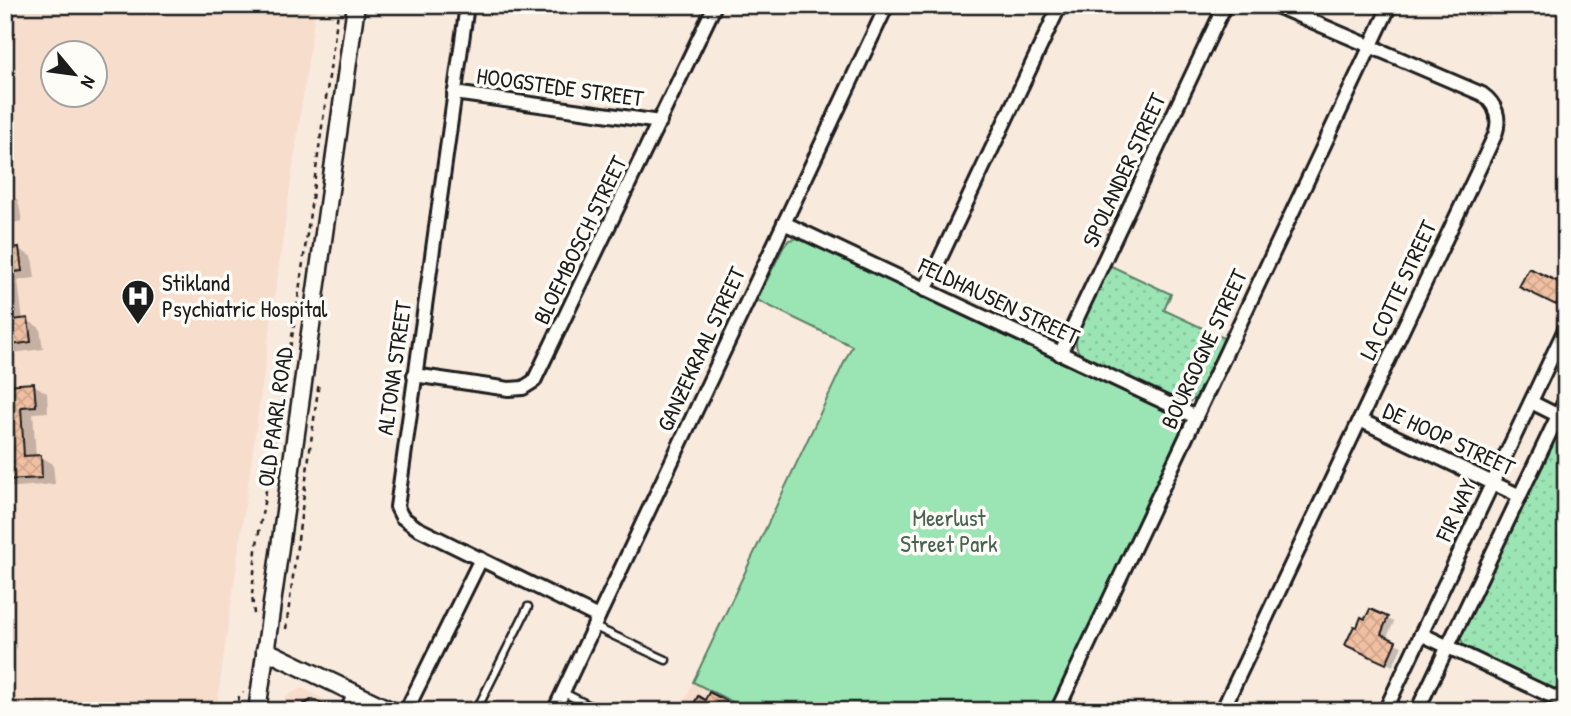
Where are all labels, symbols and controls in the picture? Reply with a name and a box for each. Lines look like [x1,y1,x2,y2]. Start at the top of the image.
north arrow [38,38,108,108]
street label: HOOGSTEDE STREET [475,59,646,114]
text: N [75,72,103,93]
street label: SPOLANDER STREET [1074,88,1173,252]
street label: BLOEMBOSCH STREET [525,150,634,329]
street label: LA COTTE STREET [1352,215,1443,364]
street label: FELDHAUSEN STREET [913,249,1085,351]
street label: GANZEKRAAL STREET [649,261,752,436]
street label: BOURGOGNE STREET [1153,264,1254,434]
place label: Stikland Psychiatric Hospital [162,267,328,324]
hospital icon: Stikland Psychiatric Hospital [119,277,157,326]
street label: ALTONA STREET [369,299,418,437]
street label: OLD PAARL ROAD [249,345,300,489]
street label: DE HOOP STREET [1378,395,1520,483]
street label: FIR WAY [1427,474,1483,547]
park label: Meerlust Street Park [900,502,998,559]

